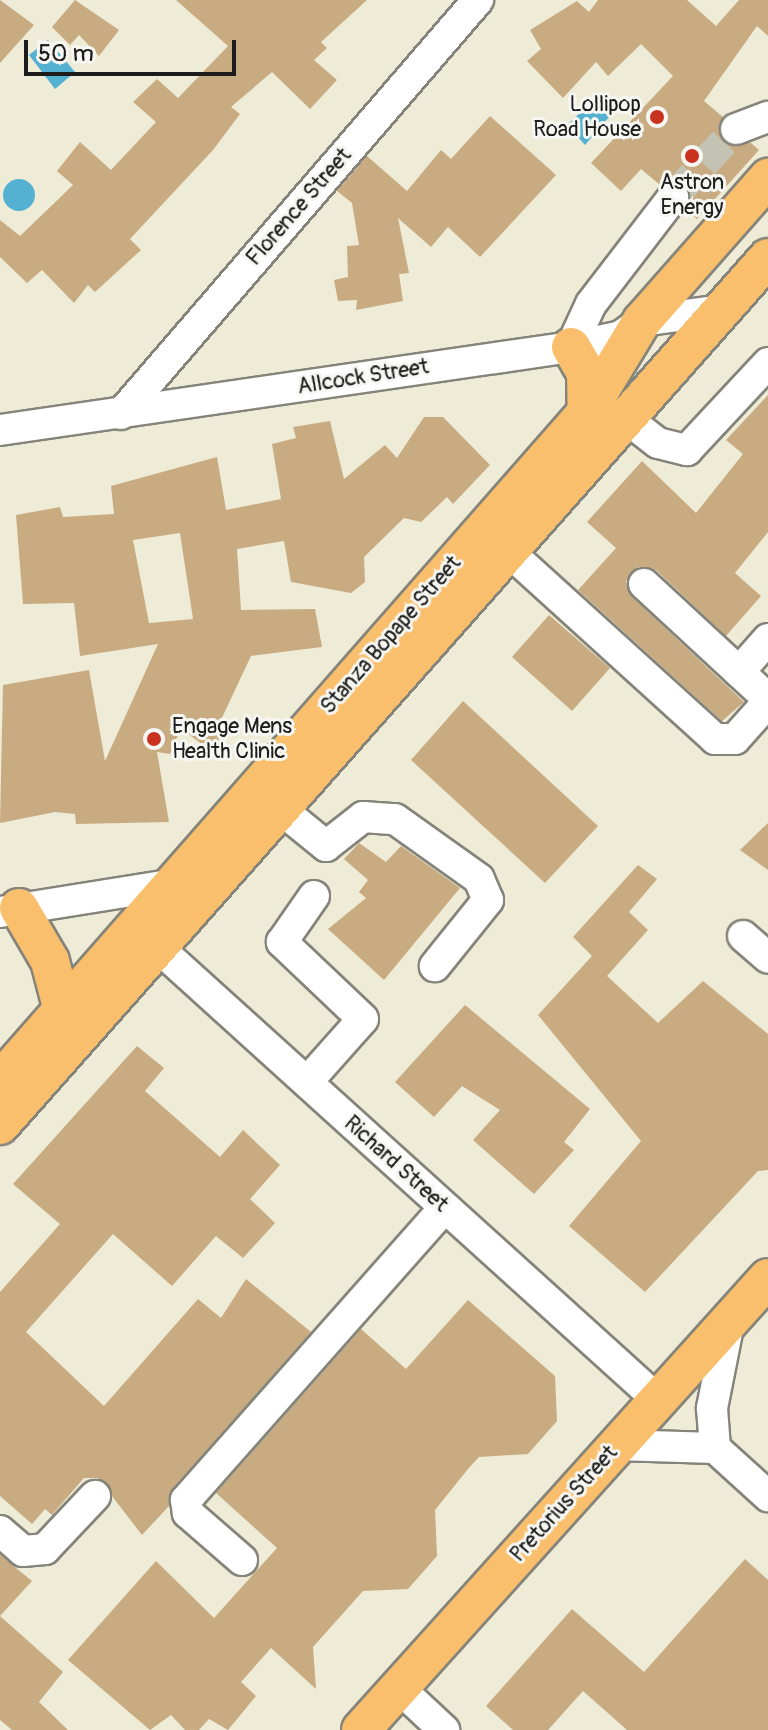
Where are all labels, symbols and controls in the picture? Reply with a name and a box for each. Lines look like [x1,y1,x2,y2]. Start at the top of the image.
scale bar [28,24,240,74]
text: 50 m [38,39,94,68]
place label: Lollipop Road House [533,91,641,142]
marker: Lollipop Road House [648,108,666,126]
street label: Florence Street [241,143,357,271]
marker: Astron Energy [683,147,701,165]
place label: Astron Energy [660,169,724,220]
street label: Allcock Street [295,354,431,400]
street label: Stanza Bopape Street [315,551,467,719]
place label: Engage Mens Health Clinic [172,713,292,764]
marker: Engage Mens Health Clinic [143,728,165,750]
street label: Richard Street [338,1110,454,1218]
street label: Pretorius Street [505,1440,623,1568]

